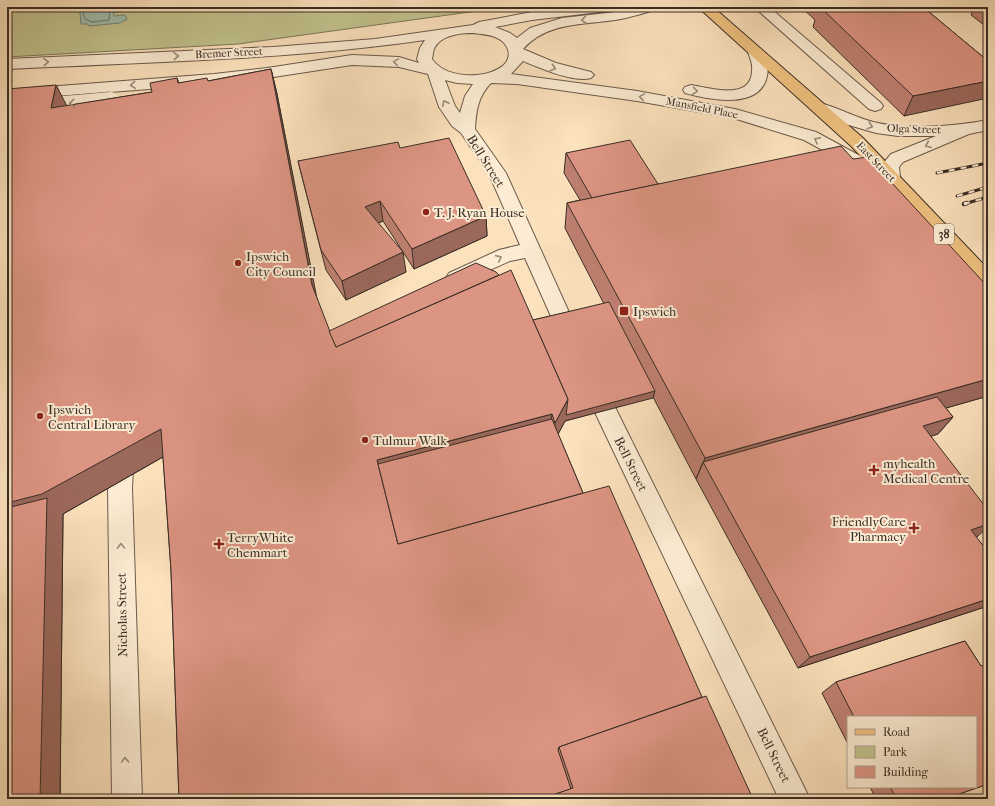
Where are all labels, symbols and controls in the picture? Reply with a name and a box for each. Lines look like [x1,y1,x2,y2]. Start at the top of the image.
one-way arrow [581,16,587,25]
street label: Bremer Street [195,45,263,61]
one-way arrow [173,51,179,60]
one-way arrow [43,58,49,66]
one-way arrow [392,58,399,67]
one-way arrow [549,63,556,72]
one-way arrow [130,81,136,90]
one-way arrow [692,86,698,95]
one-way arrow [639,93,645,102]
street label: Mansfield Place [665,95,740,121]
one-way arrow [69,99,75,108]
one-way arrow [442,100,450,108]
one-way arrow [866,121,873,130]
street label: Olga Street [887,122,941,136]
street label: Bell Street [464,132,508,190]
one-way arrow [814,137,822,145]
street label: East Street [854,139,898,185]
one-way arrow [924,140,932,148]
place label: T. J. Ryan House [434,205,525,220]
marker: T. J. Ryan House [421,207,431,217]
road number: 38 [934,224,954,244]
place label: Ipswich City Council [246,249,316,279]
one-way arrow [494,255,502,263]
marker: Ipswich City Council [233,258,243,268]
place label: Ipswich [633,304,677,319]
marker: Ipswich [618,305,630,317]
place label: Ipswich Central Library [48,402,137,432]
marker: Ipswich Central Library [35,411,45,421]
place label: Tulmur Walk [373,433,447,448]
street label: Bell Street [611,434,651,494]
marker: Tulmur Walk [360,435,370,445]
place label: myhealth Medical Centre [883,456,970,486]
marker: myhealth Medical Centre [868,464,880,476]
place label: FriendlyCare Pharmacy [832,514,907,544]
marker: FriendlyCare Pharmacy [909,523,919,533]
place label: TerryWhite Chemmart [227,530,294,560]
marker: TerryWhite Chemmart [214,539,224,549]
one-way arrow [116,543,125,549]
street label: Nicholas Street [114,572,130,657]
legend [847,716,977,788]
street label: Bell Street [754,725,794,785]
text: Road [883,725,910,739]
text: Park [883,745,908,759]
one-way arrow [121,757,130,763]
text: Building [883,765,928,779]

